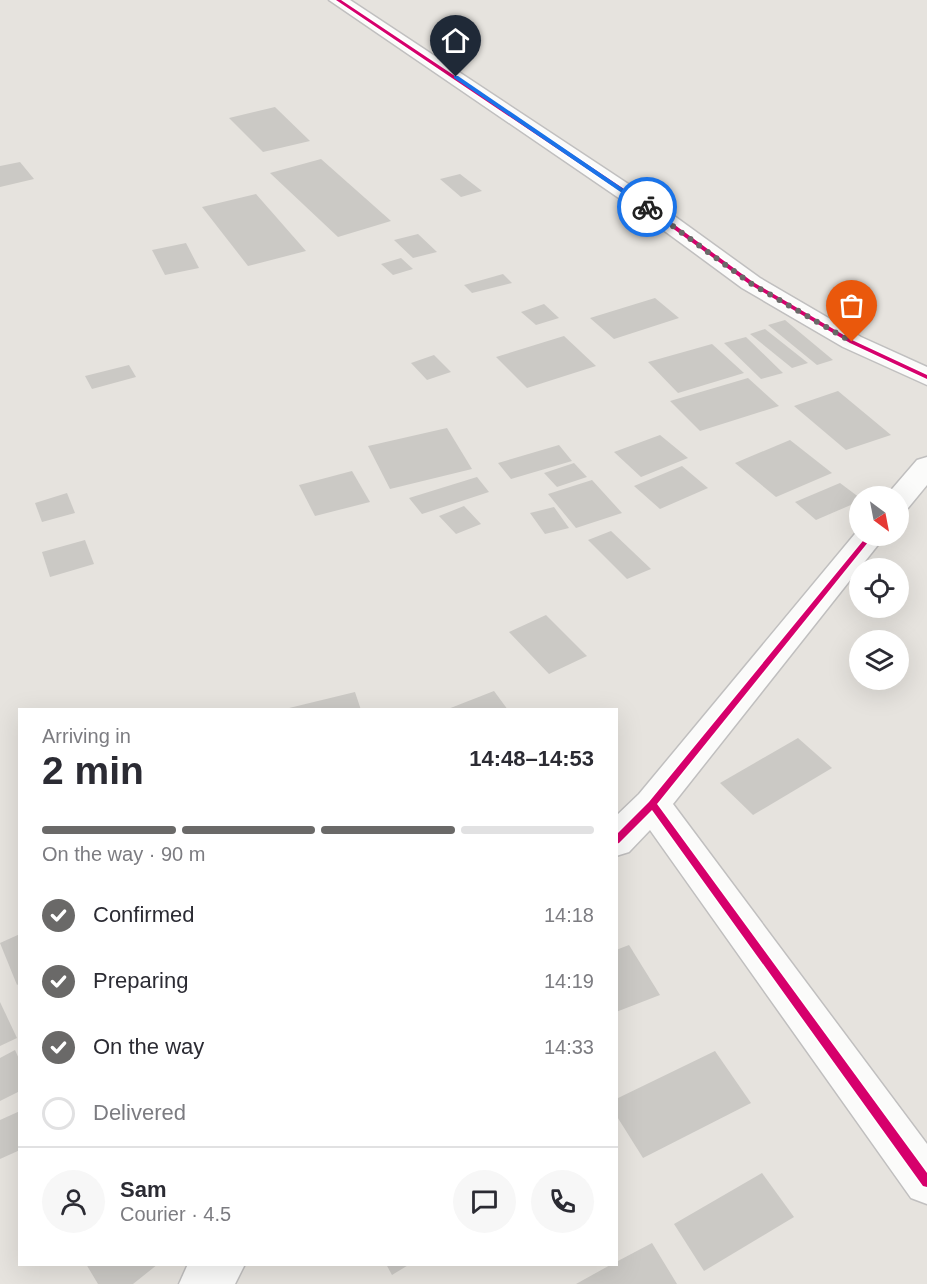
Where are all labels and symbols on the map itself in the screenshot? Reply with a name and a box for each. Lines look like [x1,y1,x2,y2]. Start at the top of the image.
pin [430,15,481,77]
courier [617,177,677,237]
pin [826,280,877,342]
north arrow [849,486,909,546]

